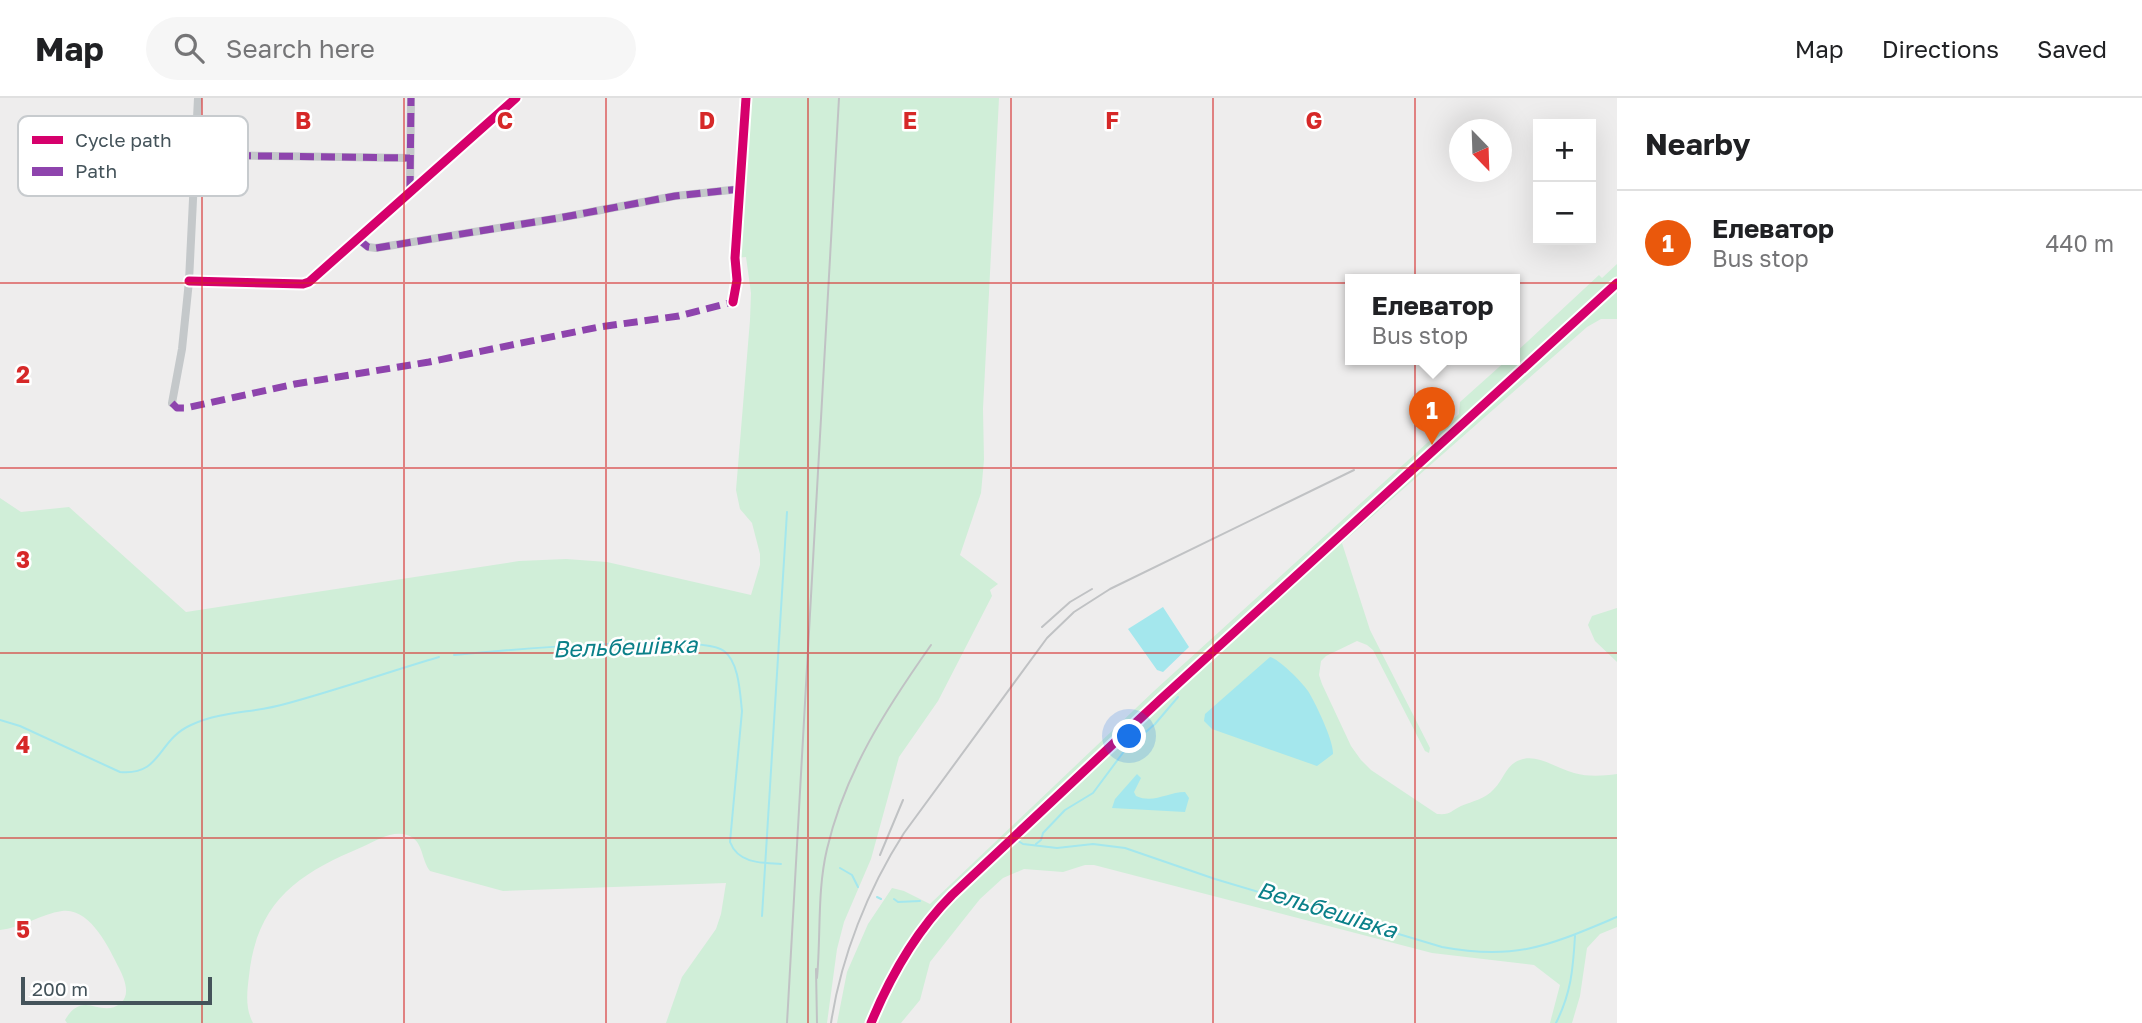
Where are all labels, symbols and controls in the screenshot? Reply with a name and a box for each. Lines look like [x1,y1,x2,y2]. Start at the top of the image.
search box [146,17,636,80]
text: Map [35,29,104,68]
icon: search [170,29,208,67]
text: Search here [226,33,375,64]
text: Map [1795,34,1844,63]
text: Directions [1882,34,1999,63]
text: Saved [2037,34,2107,63]
text: B [295,106,311,134]
text: C [497,106,513,134]
text: D [699,106,715,134]
text: E [903,106,917,134]
text: F [1105,106,1119,134]
text: G [1306,106,1322,134]
legend [18,116,248,196]
north arrow [1449,119,1512,182]
map controls [1533,119,1596,245]
button: + [1533,119,1596,182]
text: Nearby [1645,126,1750,162]
text: Cycle path [75,128,172,151]
text: Path [75,159,117,182]
button: − [1533,182,1596,245]
text: Елеватор [1712,213,1834,244]
text: 1 [1662,229,1674,257]
text: 440 m [2046,229,2114,257]
text: Bus stop [1712,244,1809,272]
popup [1345,274,1520,365]
text: Елеватор [1371,290,1494,321]
text: Bus stop [1371,321,1468,349]
text: 2 [16,360,30,388]
pin: 1 [1409,387,1455,445]
text: 3 [16,545,30,573]
water label: Вельбешівка [552,629,699,663]
your location [1112,719,1146,753]
text: 4 [16,730,30,758]
water label: Вельбешівка [1254,874,1402,944]
text: 5 [16,915,30,943]
scale bar [21,974,212,1006]
text: 200 m [32,977,88,1000]

